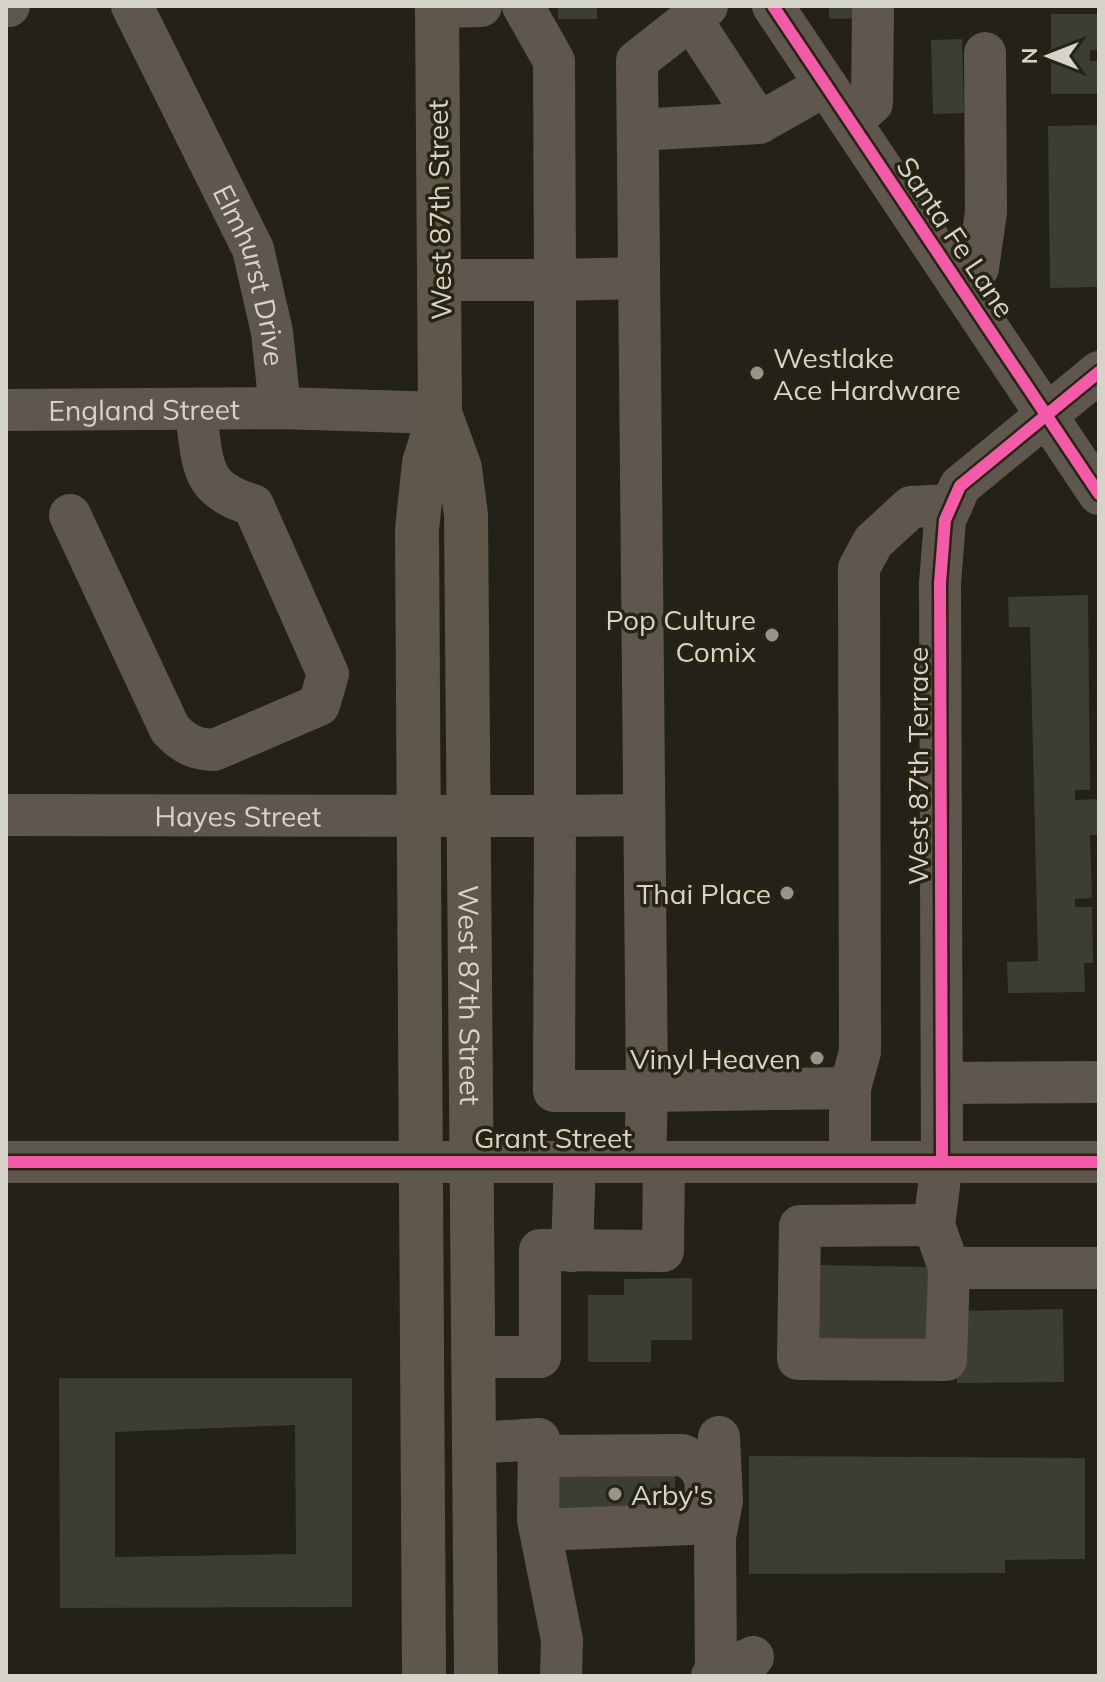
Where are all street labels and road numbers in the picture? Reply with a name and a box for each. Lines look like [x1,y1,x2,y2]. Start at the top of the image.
street label: West 87th Street [420,99,458,320]
street label: Santa Fe Lane [889,150,1023,324]
street label: Elmhurst Drive [206,179,293,367]
street label: England Street [48,391,240,427]
street label: West 87th Terrace [900,647,935,885]
street label: Hayes Street [155,798,322,833]
street label: West 87th Street [452,885,489,1106]
street label: Grant Street [474,1120,632,1155]

